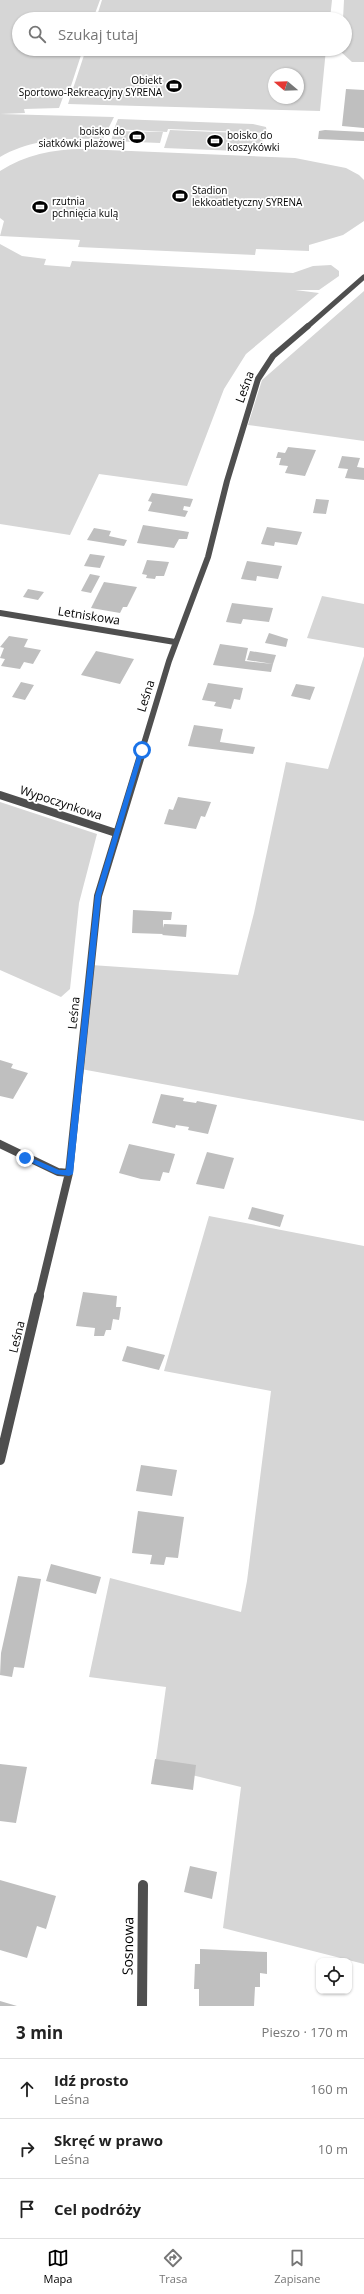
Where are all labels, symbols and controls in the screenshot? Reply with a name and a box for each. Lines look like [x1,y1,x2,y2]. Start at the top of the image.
search box [12,12,352,56]
icon: search [26,23,48,45]
text: Szukaj tutaj [58,24,138,44]
north arrow [268,68,304,104]
place label: Obiekt Sportowo-Rekreacyjny SYRENA [19,73,163,99]
sports icon: Obiekt Sportowo-Rekreacyjny SYRENA [165,77,183,95]
place label: boisko do siatkówki plażowej [38,124,125,150]
sports icon: boisko do siatkówki plażowej [128,128,146,146]
place label: boisko do koszykówki [227,128,280,154]
sports icon: boisko do koszykówki [206,132,224,150]
place label: Stadion lekkoatletyczny SYRENA [192,183,303,209]
sports icon: Stadion lekkoatletyczny SYRENA [171,187,189,205]
place label: rzutnia pchnięcia kulą [52,194,118,220]
sports icon: rzutnia pchnięcia kulą [31,198,49,216]
street label: Leśna [231,369,258,405]
street label: Letniskowa [57,602,121,629]
street label: Leśna [133,678,158,714]
route start [133,741,151,759]
street label: Wypoczynkowa [18,781,105,824]
street label: Leśna [63,996,84,1030]
route end [16,1149,34,1167]
street label: Leśna [4,1319,29,1355]
street label: Sosnowa [117,1917,138,1975]
map controls [316,1958,352,1994]
button: locate [316,1958,352,1994]
text: 3 min [16,2021,63,2044]
text: Pieszo · 170 m [262,2023,348,2041]
text: Idź prosto [54,2070,129,2090]
icon: ahead [16,2078,38,2100]
text: 160 m [310,2080,348,2098]
text: Leśna [54,2090,89,2108]
text: Skręć w prawo [54,2130,163,2150]
icon: right [16,2138,38,2160]
text: 10 m [318,2140,348,2158]
text: Leśna [54,2150,89,2168]
icon: arrive [16,2198,38,2220]
text: Cel podróży [54,2199,141,2219]
tab: Mapa [43,2247,72,2286]
tab: Trasa [159,2247,187,2286]
tab: Zapisane [274,2247,321,2286]

